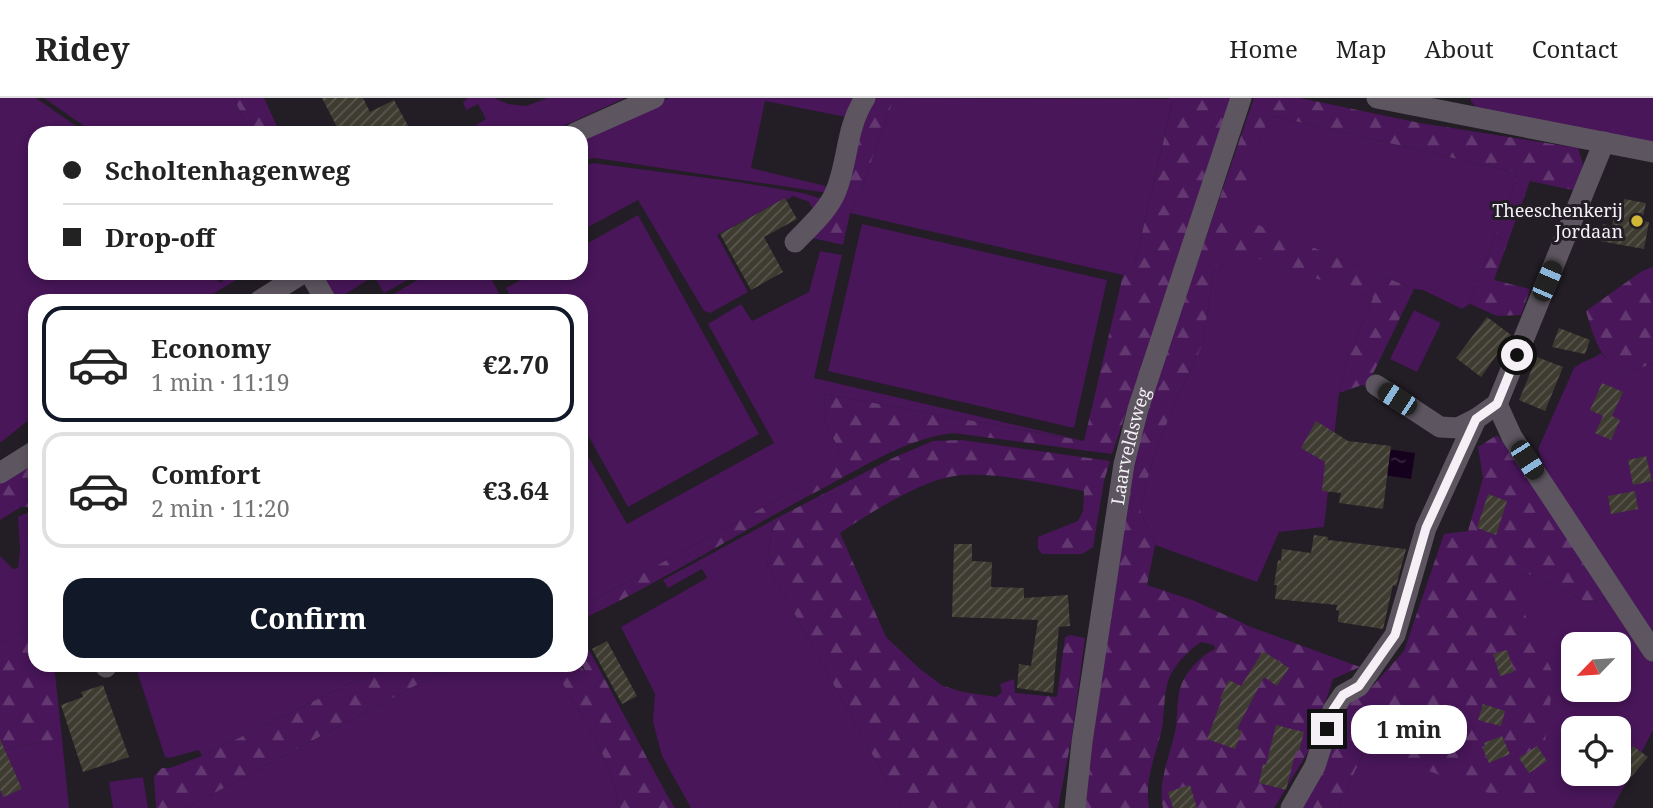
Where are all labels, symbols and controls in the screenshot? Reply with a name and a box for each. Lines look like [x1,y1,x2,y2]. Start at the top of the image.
text: Ridey [35,26,130,71]
text: Home [1229,32,1298,65]
text: Map [1336,32,1387,65]
text: About [1425,32,1494,65]
text: Contact [1532,32,1618,65]
text: Scholtenhagenweg [105,152,350,188]
place label: Theeschenkerij Jordaan [1492,198,1623,243]
marker: Theeschenkerij Jordaan [1629,213,1645,229]
text: Drop-off [105,219,215,255]
car [1530,258,1565,304]
text: Economy [151,330,271,366]
icon: car [67,333,130,396]
route start [1501,339,1533,371]
text: €2.70 [483,346,549,382]
text: 1 min · 11:19 [151,366,289,398]
car [1374,379,1421,419]
street label: Laarveldsweg [1105,384,1155,507]
car [1507,437,1548,483]
text: Comfort [151,456,261,492]
icon: car [67,459,130,522]
text: €3.64 [483,472,549,508]
text: 2 min · 11:20 [151,492,289,524]
button: Confirm [63,578,553,658]
north arrow [1561,632,1631,702]
map controls [1561,632,1631,786]
callout: 1 min [1352,704,1467,754]
route end [1311,713,1343,745]
text: 1 min [1376,713,1442,745]
button: locate [1561,716,1631,786]

